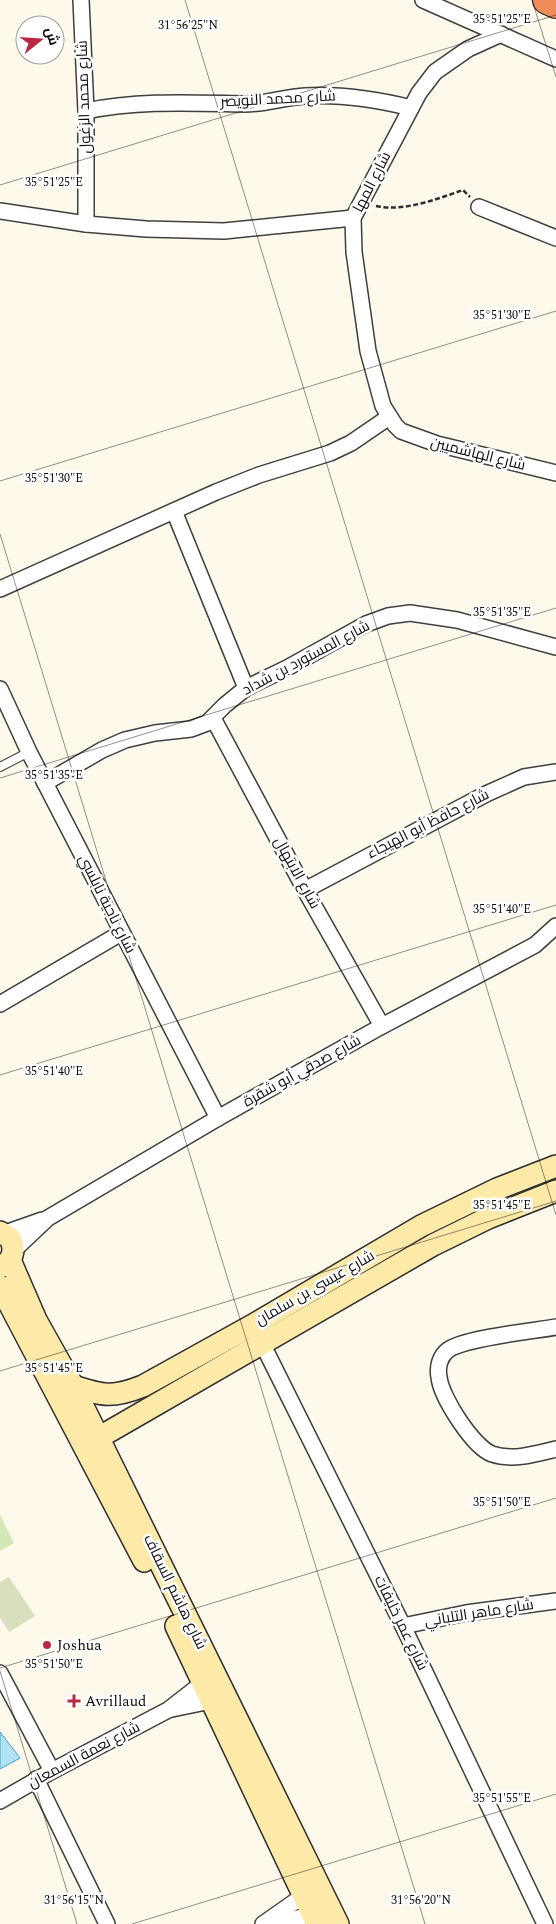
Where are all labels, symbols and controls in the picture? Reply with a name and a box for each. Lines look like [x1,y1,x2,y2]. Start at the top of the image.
text: 35°51'25"E [473,10,531,29]
north arrow [15,15,65,65]
text: 31°56'25"N [158,16,218,35]
text: ش [39,25,65,48]
street label: شارع محمد الزغول [71,40,97,154]
street label: شارع محمد النويصر [219,84,336,114]
street label: شارع المها [347,148,397,216]
text: 35°51'25"E [25,173,83,192]
text: 35°51'30"E [473,306,531,325]
street label: شارع الهاشميين [428,431,528,477]
text: 35°51'30"E [25,469,83,488]
text: 35°51'35"E [473,603,531,622]
street label: شارع المستورد بن شداد [238,615,374,701]
text: 35°51'35"E [25,766,83,785]
street label: شارع حافظ أبو الهيجاء [363,783,493,865]
street label: شارع الابتهال [268,833,326,913]
street label: شارع ناجية نابلسي [72,851,142,957]
text: 35°51'40"E [473,900,531,919]
street label: شارع صدقي أبو شقرة [239,1029,365,1113]
text: 35°51'40"E [25,1062,83,1081]
text: 35°51'45"E [473,1196,531,1215]
street label: شارع عيسى بن سلمان [251,1244,379,1332]
text: 35°51'45"E [25,1359,83,1378]
text: 35°51'50"E [473,1493,531,1512]
street label: شارع هاشم السقاف [137,1530,213,1654]
street label: شارع عمر خليفات [368,1572,434,1674]
street label: شارع ماهر التلباني [423,1593,535,1633]
place label: Joshua [57,1634,102,1657]
marker: Joshua [41,1639,53,1651]
text: 35°51'50"E [25,1655,83,1674]
place label: Avrillaud [85,1690,146,1713]
marker: Avrillaud [67,1694,81,1708]
street label: شارع نعمة السمعان [24,1716,144,1794]
text: 35°51'55"E [473,1789,531,1808]
text: 31°56'15"N [44,1891,104,1910]
text: 31°56'20"N [391,1891,451,1910]

